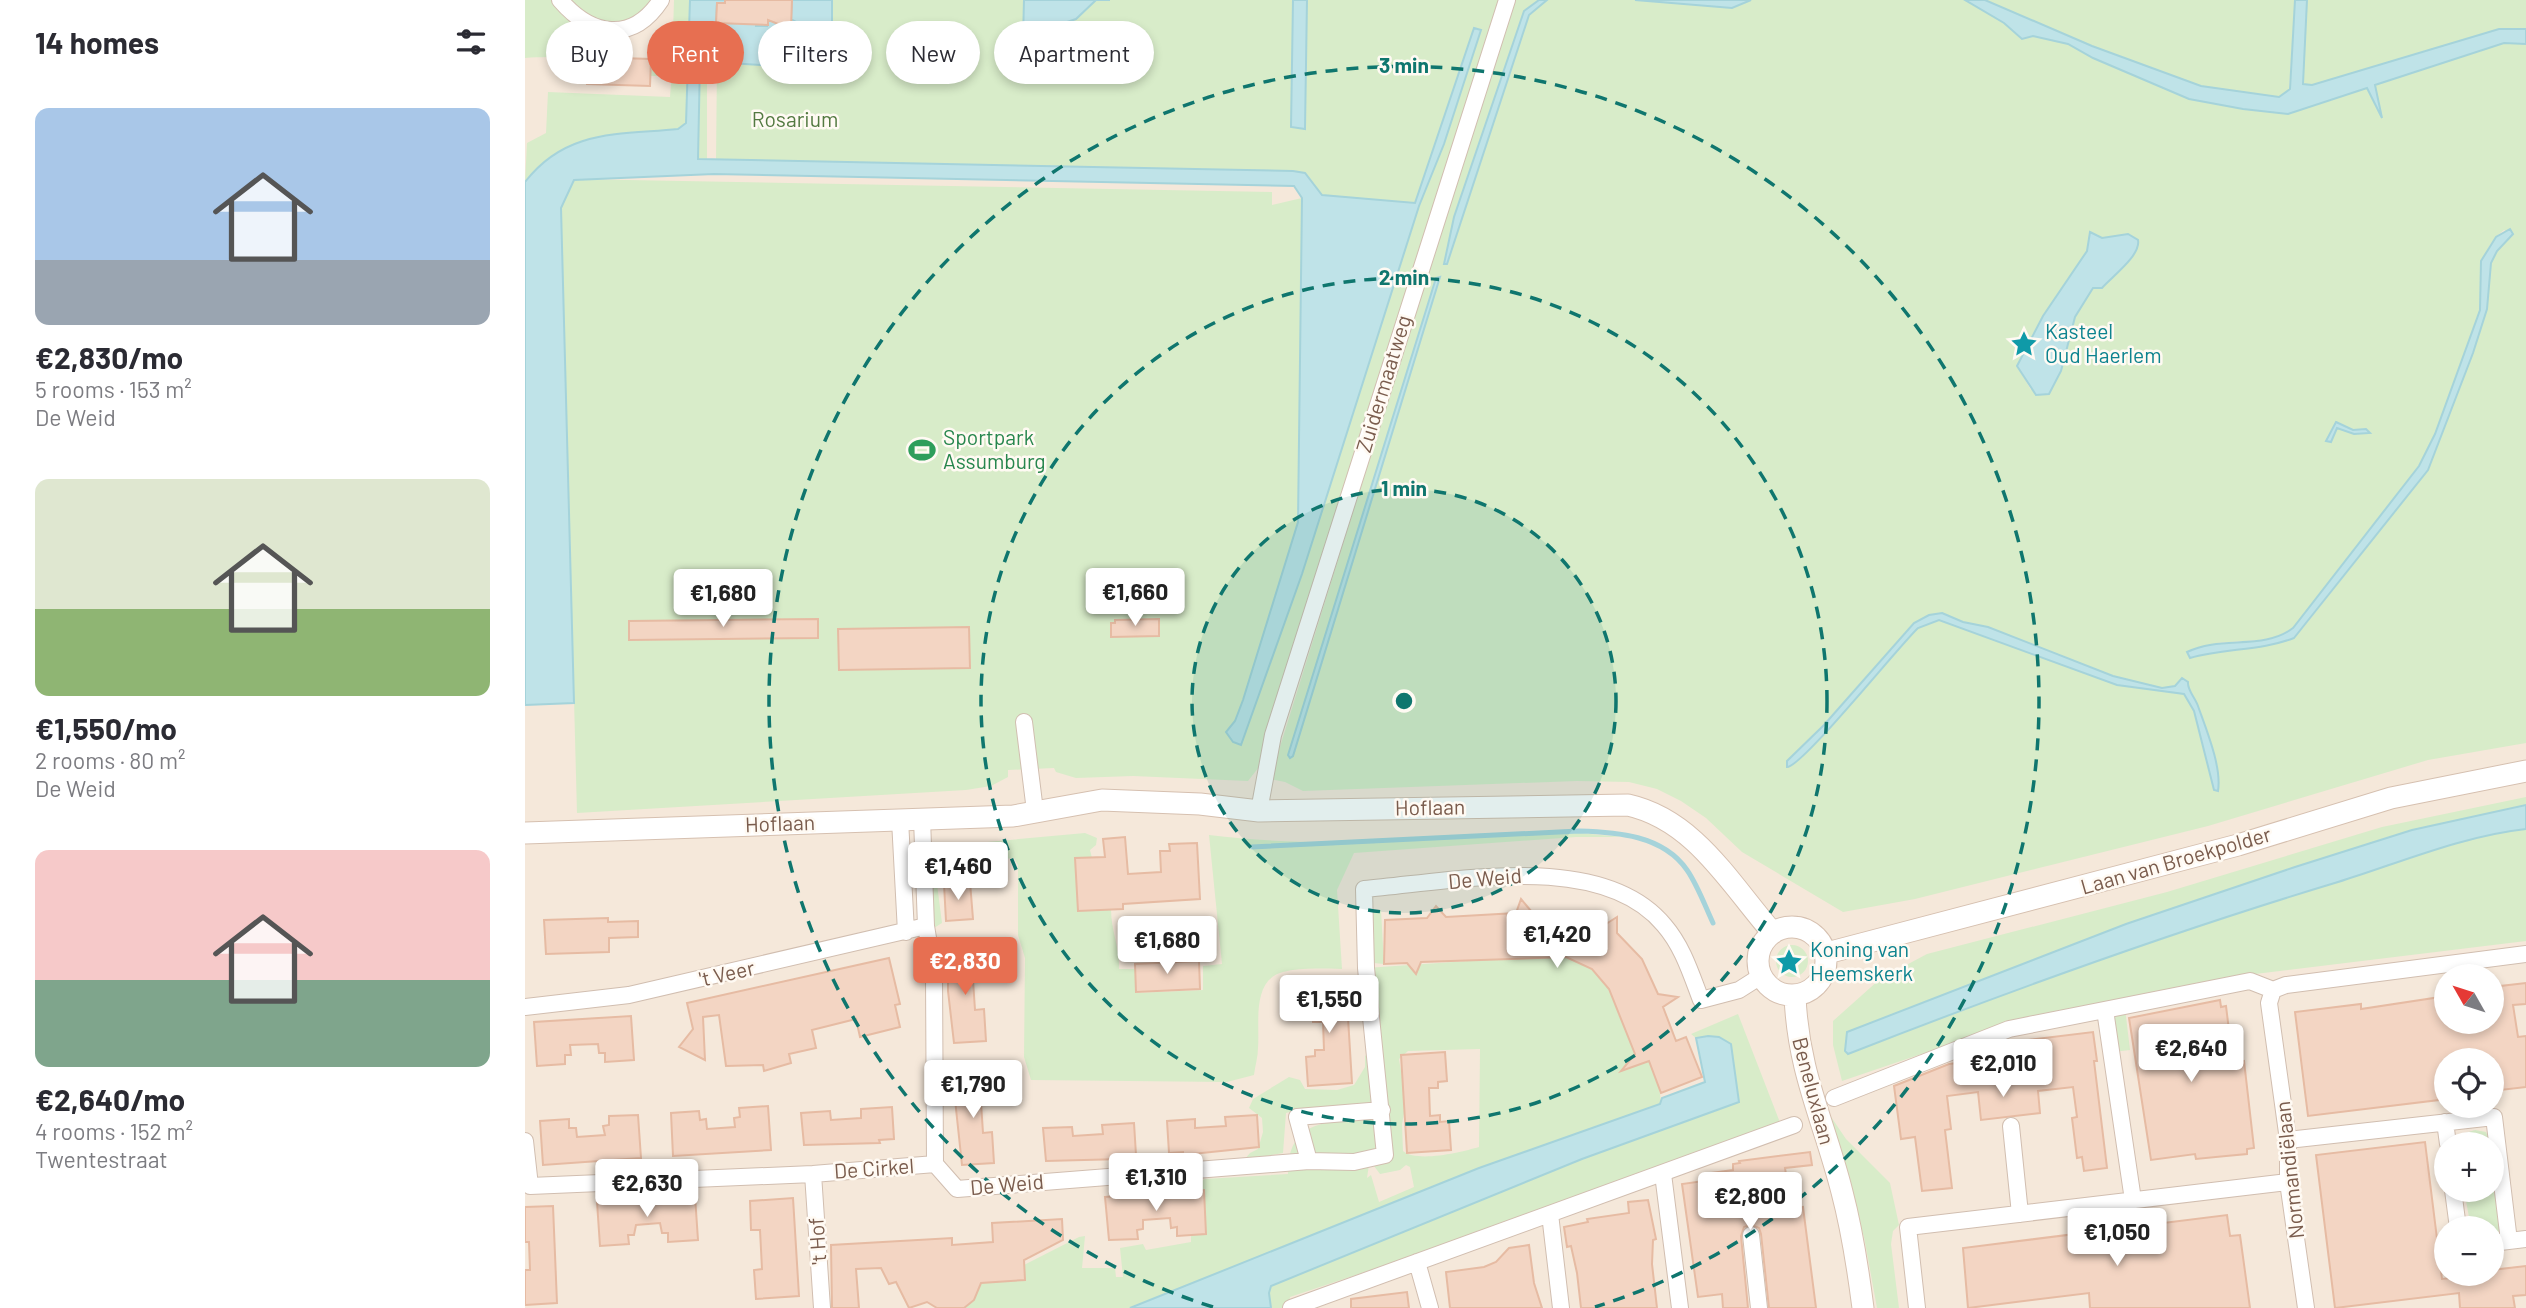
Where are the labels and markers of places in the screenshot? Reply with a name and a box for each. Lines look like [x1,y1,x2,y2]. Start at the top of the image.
place label: Kasteel Oud Haerlem [2045,318,2162,367]
place icon: Kasteel Oud Haerlem [2009,329,2039,359]
place label: Sportpark Assumburg [943,424,1046,473]
sports icon: Sportpark Assumburg [907,435,937,465]
pin: €1,660 [1078,568,1192,628]
pin: €1,680 [666,570,780,629]
centre of rings [1392,689,1416,713]
pin: €1,460 [901,842,1015,902]
pin: €1,420 [1500,911,1614,970]
pin: €1,680 [1110,916,1224,976]
place label: Koning van Heemskerk [1810,936,1913,985]
pin: €2,830 [908,937,1022,997]
place icon: Koning van Heemskerk [1774,947,1804,977]
pin: €1,550 [1272,976,1386,1035]
pin: €2,640 [2134,1024,2248,1084]
pin: €2,010 [1946,1040,2060,1099]
pin: €1,790 [916,1060,1030,1120]
pin: €1,310 [1099,1154,1213,1213]
pin: €2,630 [590,1160,704,1219]
pin: €2,800 [1693,1172,1807,1232]
pin: €1,050 [2060,1208,2174,1268]

